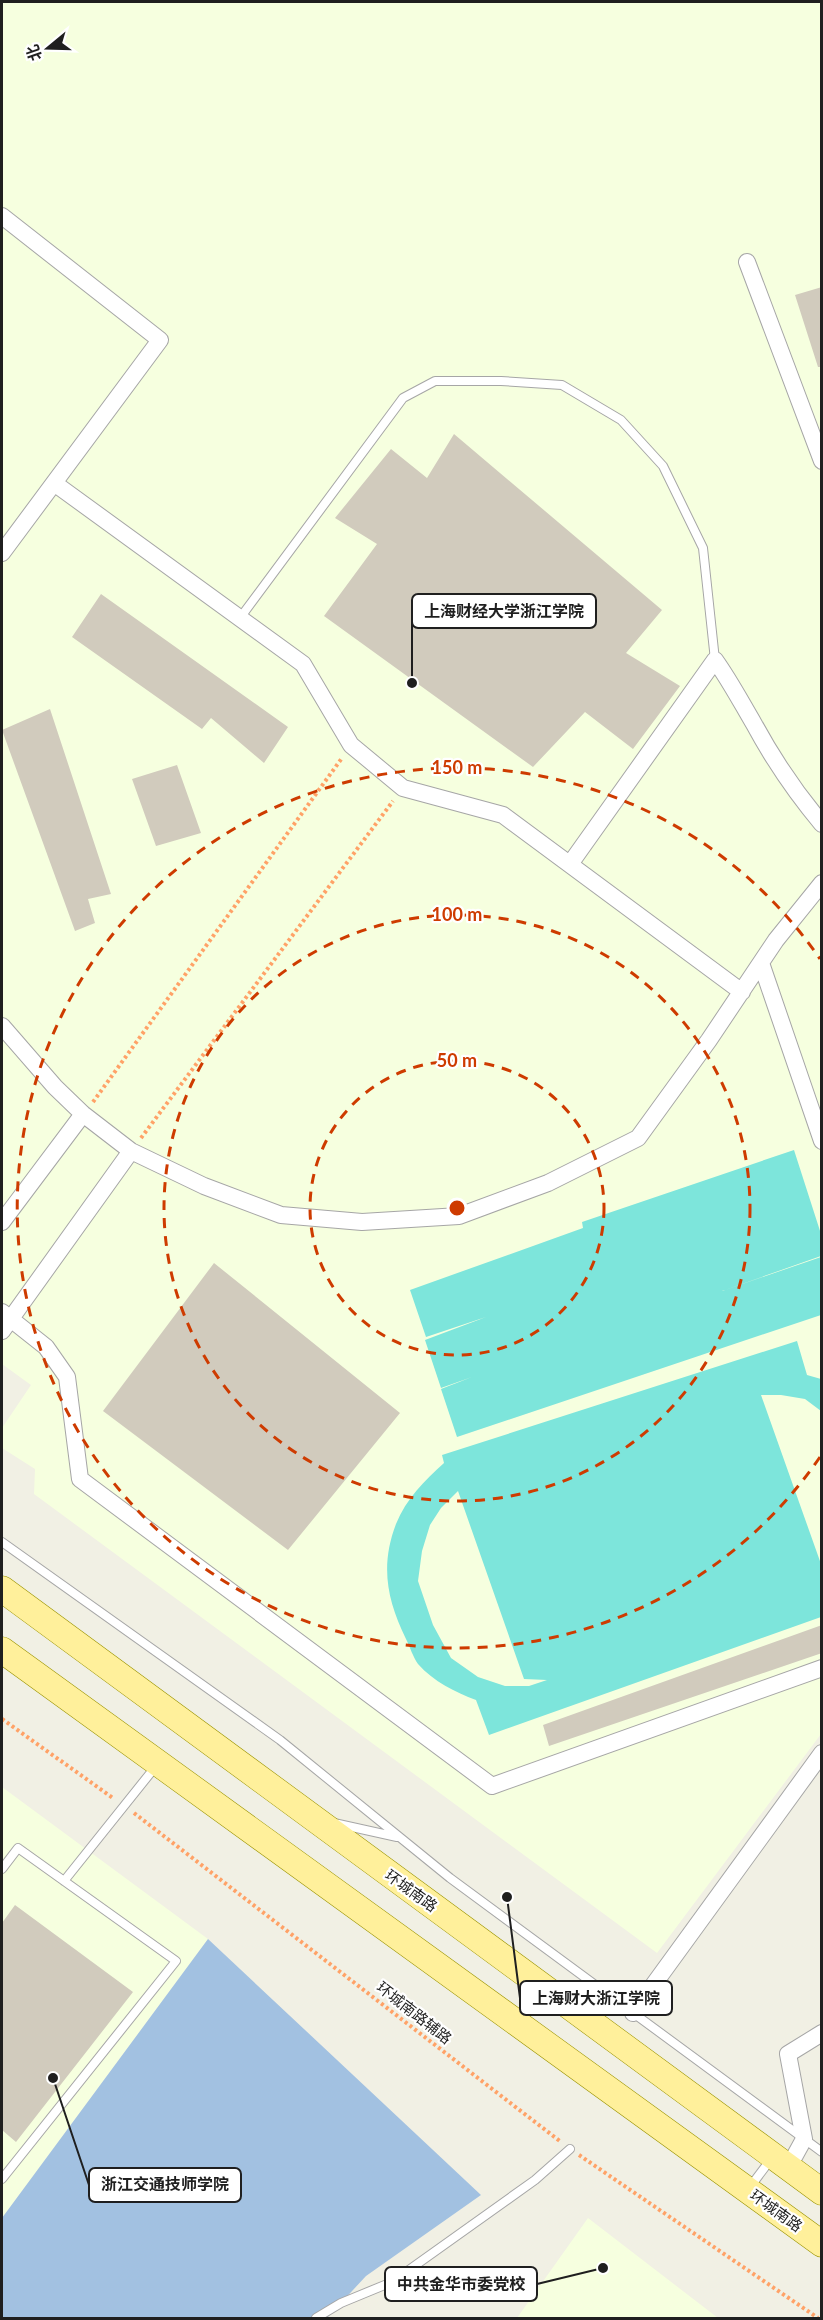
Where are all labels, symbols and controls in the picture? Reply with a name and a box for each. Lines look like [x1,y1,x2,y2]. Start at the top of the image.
north arrow [18,18,78,78]
text: 北 [22,42,45,64]
callout: 上海财经大学浙江学院 [412,594,596,628]
text: 上海财经大学浙江学院 [424,601,584,620]
text: 150 m [432,756,482,778]
text: 100 m [432,903,482,925]
text: 50 m [437,1049,477,1071]
centre of rings [447,1198,467,1218]
street label: 环城南路 [382,1865,441,1915]
street label: 环城南路辅路 [374,1977,456,2047]
callout: 上海财大浙江学院 [520,1981,672,2015]
text: 上海财大浙江学院 [532,1988,660,2007]
callout: 浙江交通技师学院 [89,2168,241,2202]
text: 浙江交通技师学院 [101,2174,229,2193]
street label: 环城南路 [747,2185,806,2235]
callout: 中共金华市委党校 [385,2267,537,2301]
text: 中共金华市委党校 [397,2274,526,2293]

